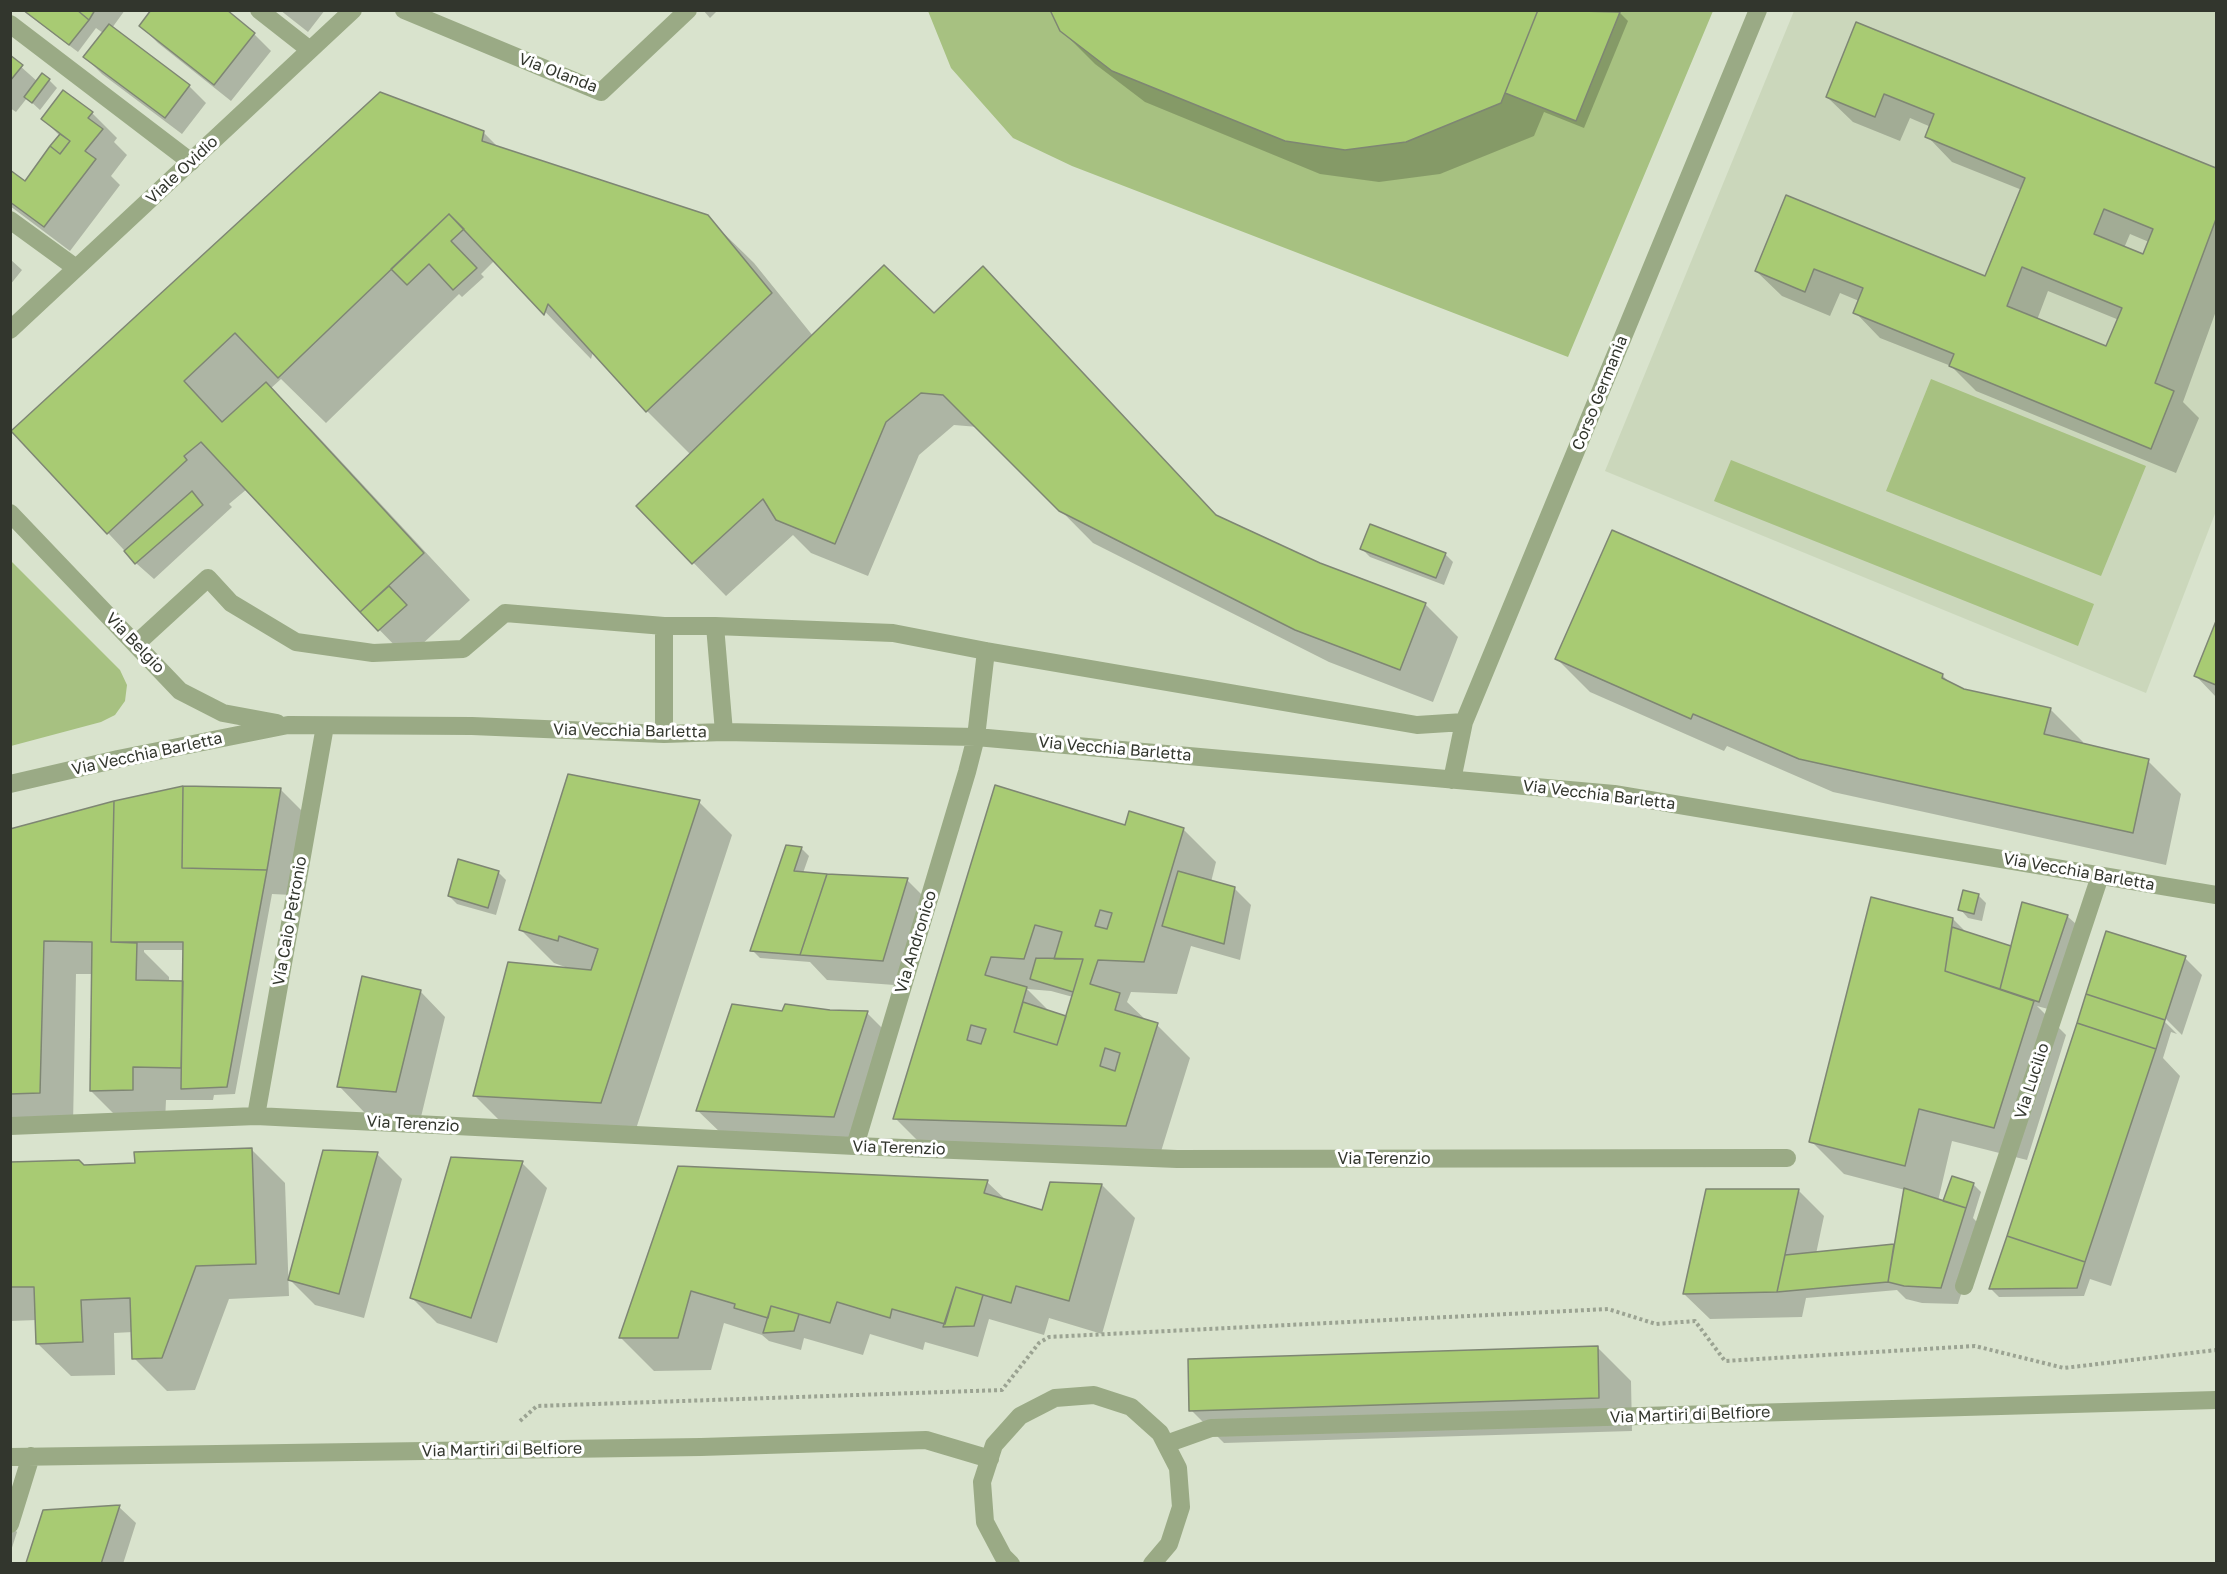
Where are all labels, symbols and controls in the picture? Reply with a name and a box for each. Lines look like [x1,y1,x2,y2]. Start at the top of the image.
street label: Via Olanda [516,49,600,97]
street label: Viale Ovidio [142,132,222,208]
street label: Corso Germania [1568,333,1632,453]
street label: Via Belgio [101,609,169,677]
street label: Via Vecchia Barletta [553,720,707,742]
street label: Via Vecchia Barletta [70,729,224,779]
street label: Via Vecchia Barletta [1038,733,1192,765]
street label: Via Vecchia Barletta [1522,776,1676,814]
street label: Via Vecchia Barletta [2002,849,2156,895]
street label: Via Caio Petronio [269,855,311,987]
street label: Via Andronico [891,888,941,996]
street label: Via Lucilio [2011,1041,2053,1121]
street label: Via Terenzio [366,1112,460,1136]
street label: Via Terenzio [852,1137,946,1159]
street label: Via Terenzio [1337,1149,1431,1169]
street label: Via Martiri di Belfiore [1609,1403,1771,1427]
street label: Via Martiri di Belfiore [422,1439,582,1461]

